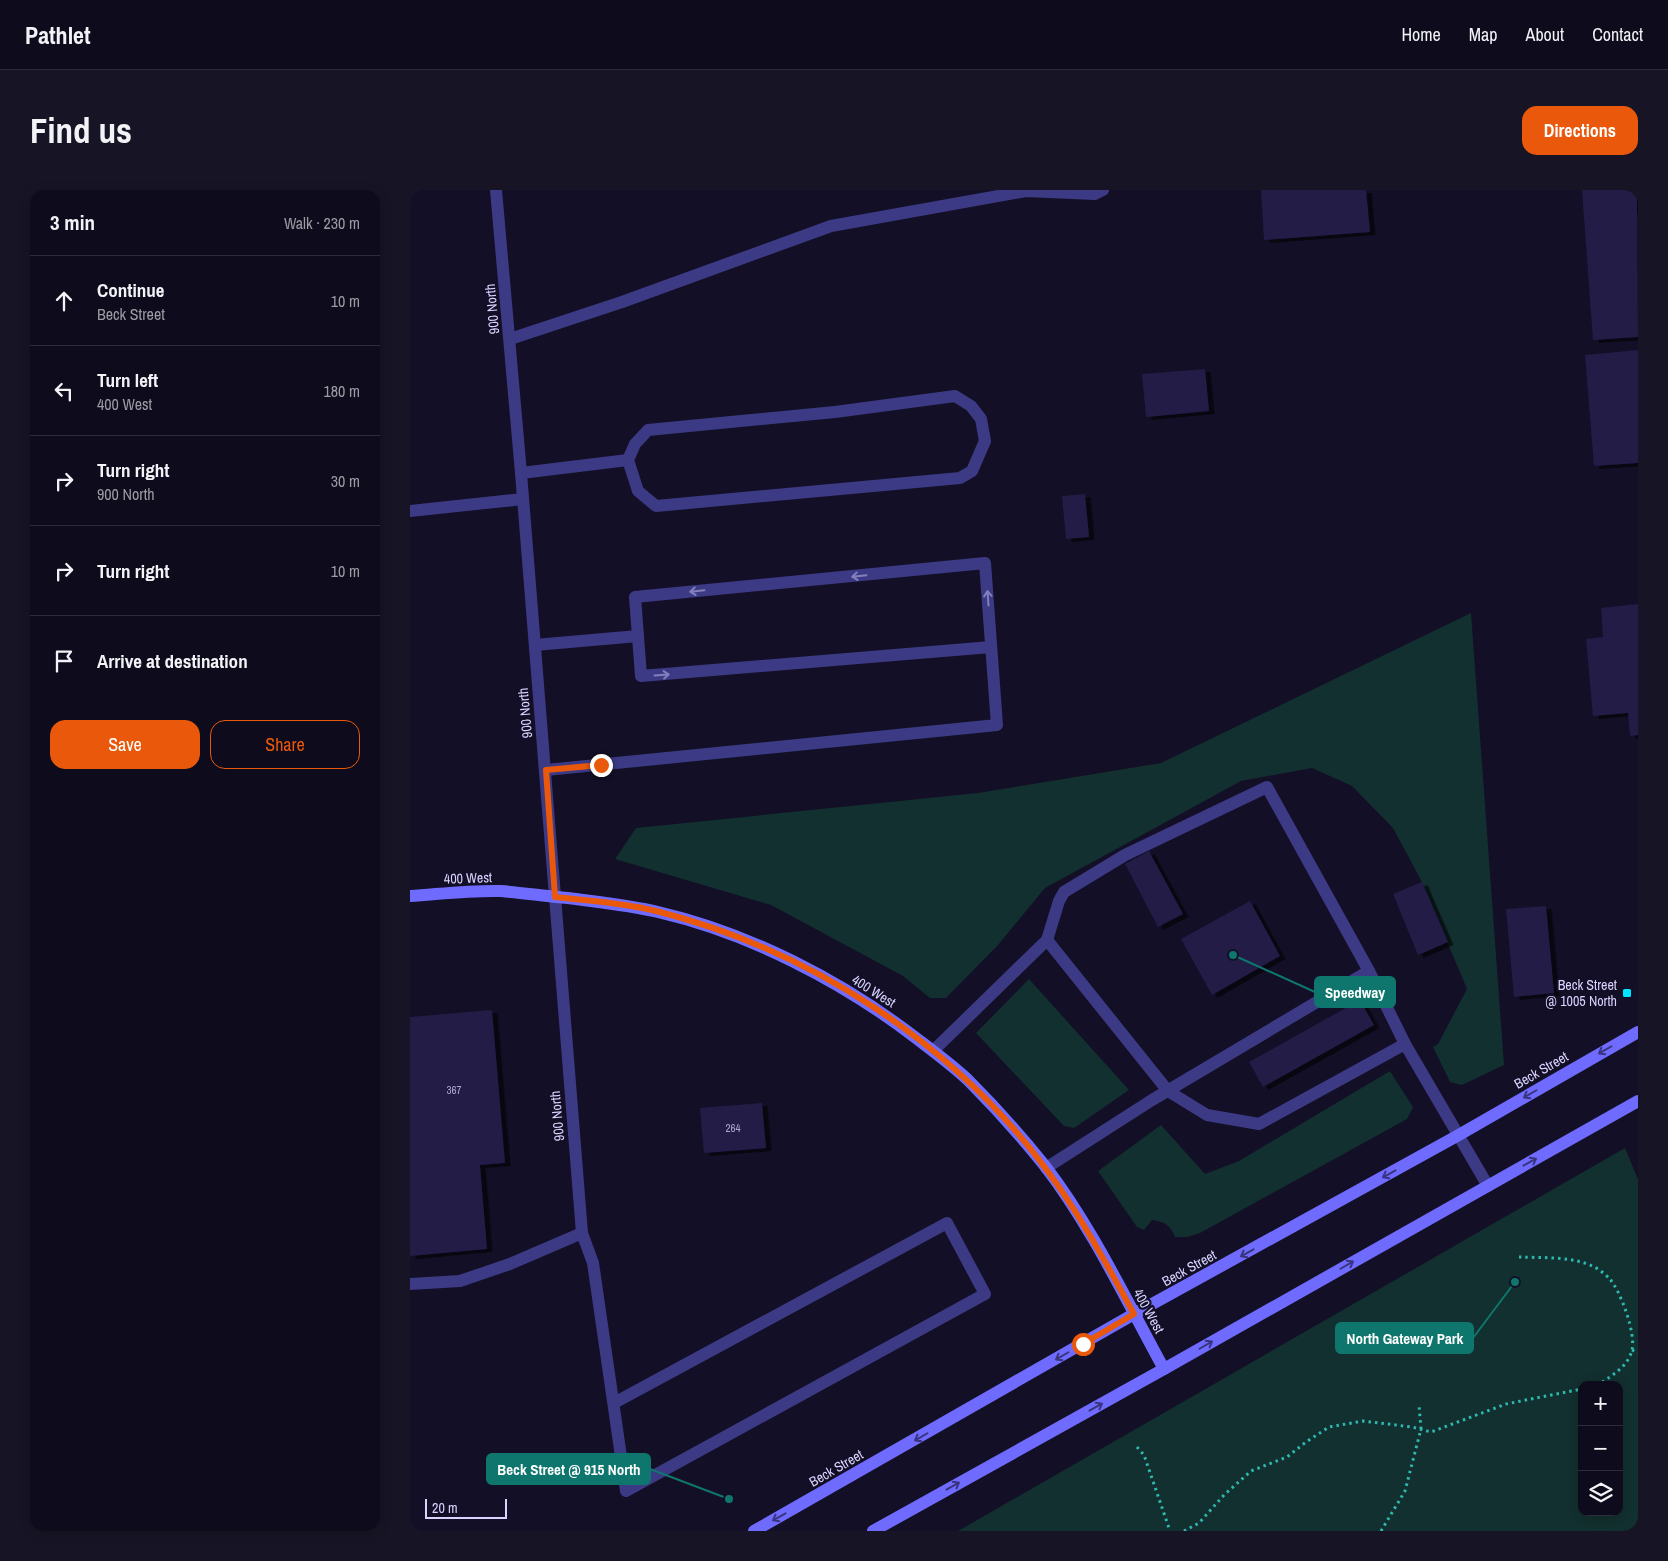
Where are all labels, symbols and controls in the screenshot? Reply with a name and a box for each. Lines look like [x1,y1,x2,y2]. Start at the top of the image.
text: Pathlet [25,19,91,51]
text: Home [1401,22,1441,47]
text: Map [1469,22,1498,47]
text: About [1526,22,1564,47]
text: Contact [1592,22,1643,47]
button: Directions [1522,106,1638,155]
text: Find us [30,107,132,154]
text: 3 min [50,208,95,237]
text: Walk · 230 m [284,212,360,234]
text: Continue [97,277,165,303]
street label: 900 North [481,283,503,335]
icon: ahead [50,287,78,315]
text: 10 m [331,290,360,312]
text: Beck Street [97,303,165,325]
text: Turn left [97,367,158,393]
icon: left [50,377,78,405]
text: 180 m [324,380,360,402]
text: 400 West [97,393,152,415]
text: Turn right [97,457,169,483]
icon: right [50,467,78,495]
text: 30 m [331,470,360,492]
text: 900 North [97,483,155,505]
icon: right [50,557,78,585]
text: Turn right [97,558,169,584]
text: 10 m [331,560,360,582]
one-way arrow [851,571,867,580]
one-way arrow [689,586,705,596]
one-way arrow [983,591,993,607]
icon: arrive [50,647,78,675]
text: Arrive at destination [97,648,248,674]
one-way arrow [654,670,670,679]
street label: 900 North [514,687,536,739]
button: Save [50,720,200,769]
button: Share [210,720,360,769]
route end [590,754,613,777]
street label: 400 West [444,868,492,888]
street label: 400 West [849,971,899,1011]
place label: Beck Street @ 1005 North [1545,976,1617,1010]
callout: Speedway [1315,977,1395,1007]
text: Speedway [1325,982,1385,1003]
marker: Beck Street @ 1005 North [1621,987,1633,999]
one-way arrow [1598,1046,1613,1056]
street label: Beck Street [1511,1047,1571,1093]
house number: 367 [446,1083,462,1097]
one-way arrow [1523,1089,1537,1099]
street label: 900 North [546,1090,568,1142]
house number: 264 [725,1121,741,1135]
one-way arrow [1523,1157,1538,1167]
one-way arrow [1381,1169,1396,1179]
street label: Beck Street [1159,1246,1219,1290]
one-way arrow [1239,1248,1254,1258]
one-way arrow [1340,1260,1354,1270]
street label: 400 West [1129,1286,1169,1336]
callout: North Gateway Park [1336,1323,1473,1353]
text: North Gateway Park [1347,1328,1464,1349]
route start [1072,1333,1095,1356]
one-way arrow [1198,1340,1213,1350]
one-way arrow [1055,1352,1069,1362]
map controls [1578,1381,1623,1516]
button: + [1578,1381,1623,1426]
one-way arrow [1088,1402,1103,1412]
button: − [1578,1426,1623,1471]
one-way arrow [914,1432,928,1442]
street label: Beck Street [806,1445,866,1491]
callout: Beck Street @ 915 North [487,1454,650,1484]
text: Beck Street @ 915 North [497,1459,641,1480]
button: layers [1578,1471,1623,1516]
one-way arrow [946,1481,961,1491]
scale bar [425,1496,508,1519]
text: 20 m [432,1499,458,1517]
one-way arrow [772,1512,787,1522]

